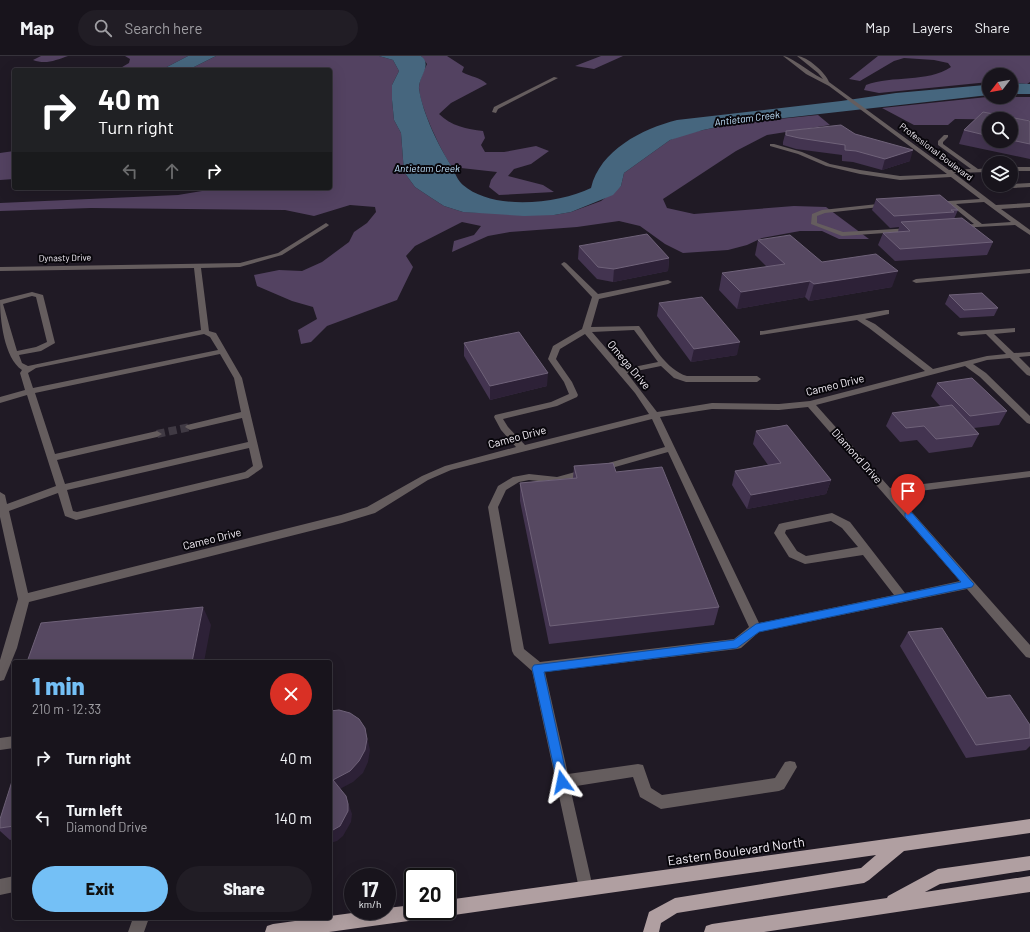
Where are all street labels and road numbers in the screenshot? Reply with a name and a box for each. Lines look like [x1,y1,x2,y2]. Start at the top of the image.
street label: Professional Boulevard [897,120,975,183]
street label: Dynasty Drive [39,252,92,263]
street label: Omega Drive [605,338,654,392]
street label: Cameo Drive [804,371,866,398]
street label: Cameo Drive [486,422,548,451]
street label: Diamond Drive [830,426,885,486]
street label: Cameo Drive [181,525,243,552]
street label: Eastern Boulevard North [667,833,805,869]

